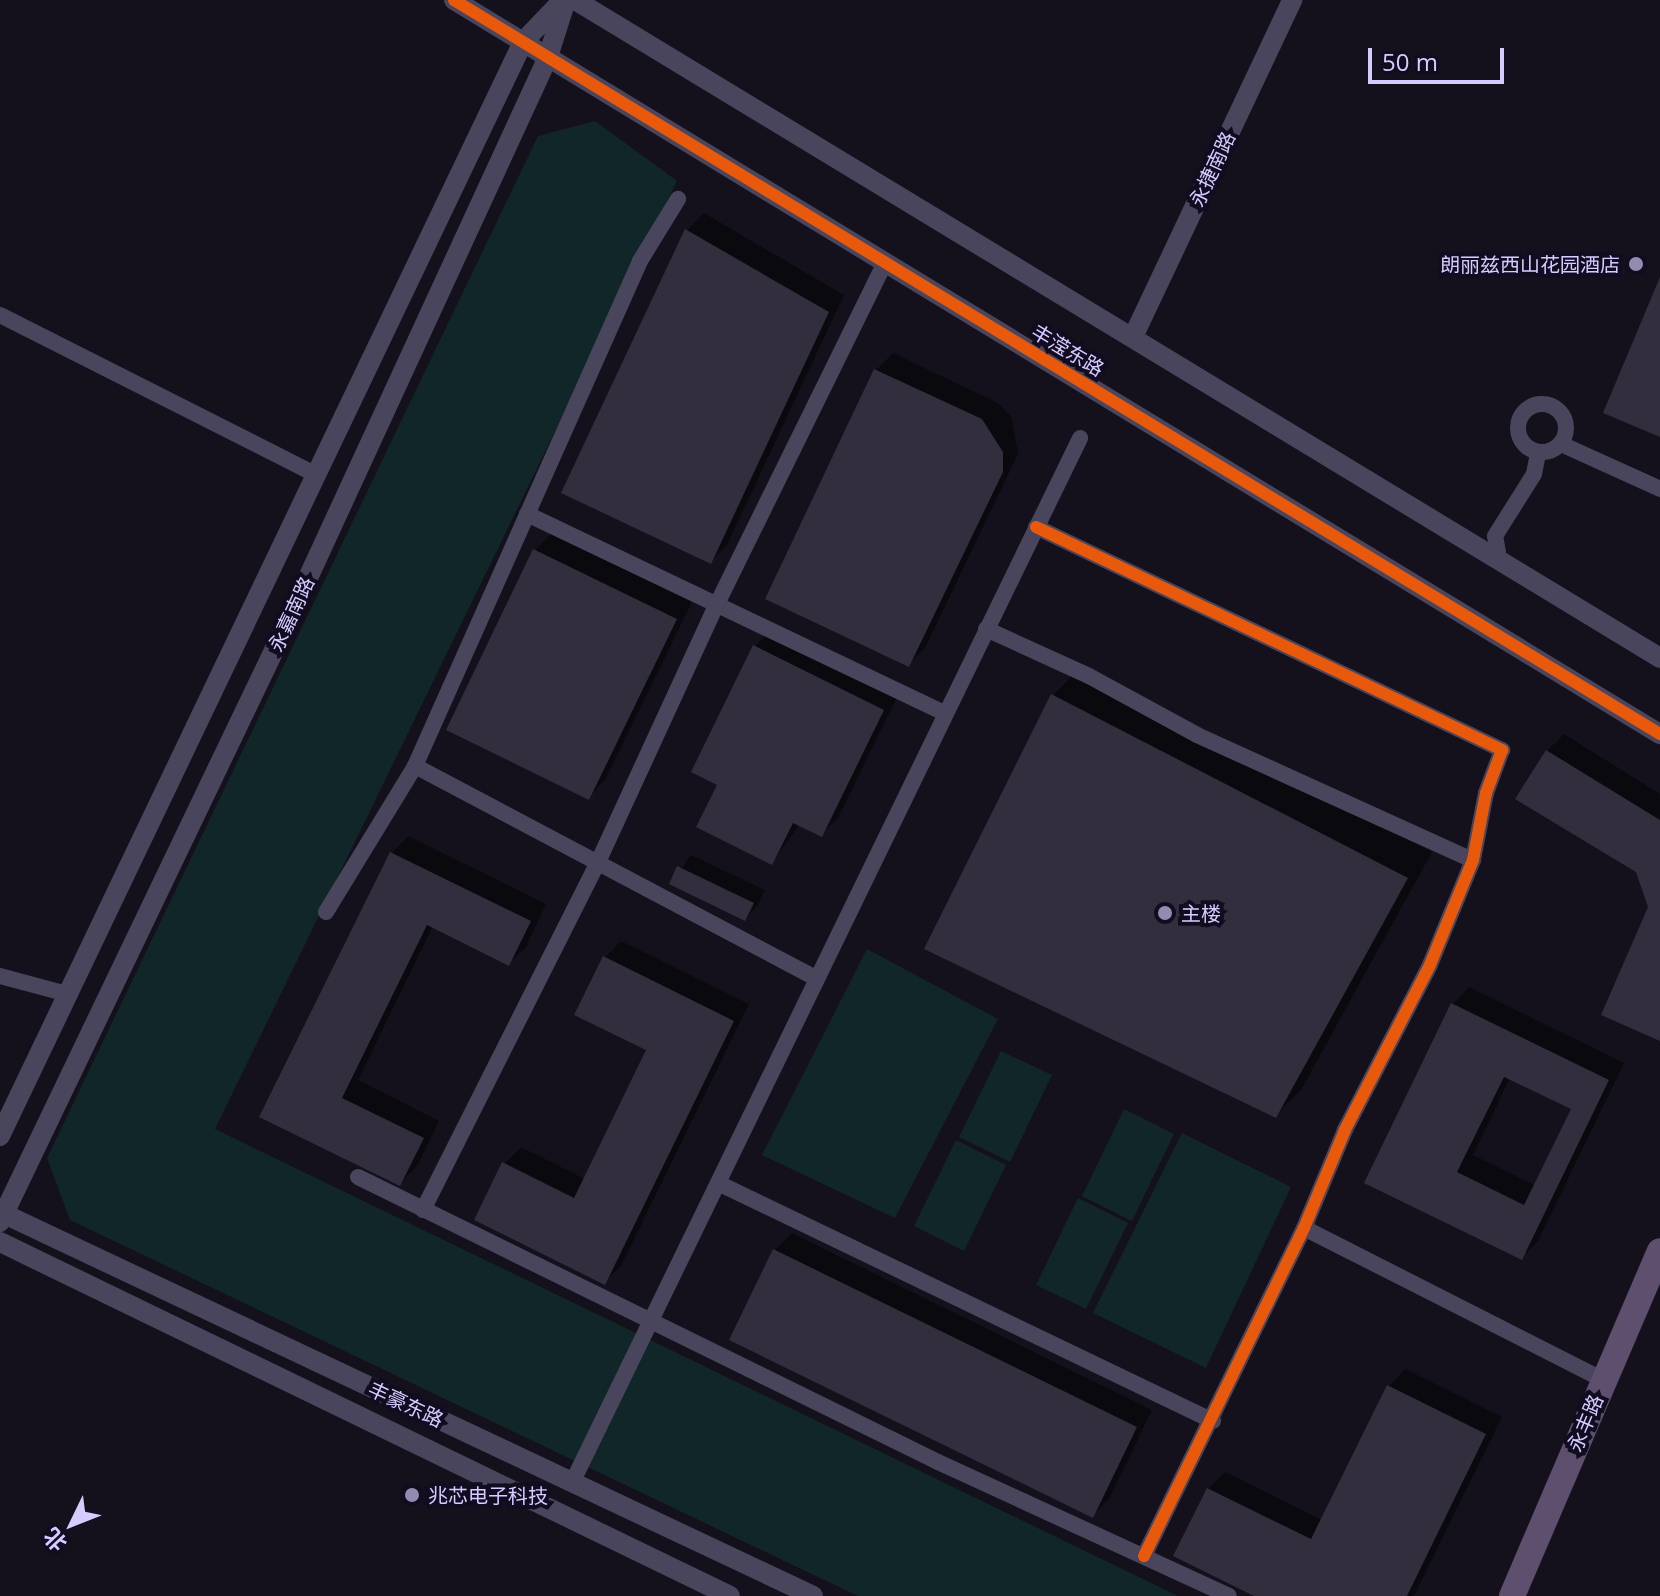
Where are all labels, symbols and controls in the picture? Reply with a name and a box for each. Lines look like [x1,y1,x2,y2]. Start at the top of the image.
scale bar [1372,32,1508,82]
text: 50 m [1382,45,1438,78]
street label: 永捷南路 [1184,128,1240,210]
place label: 朗丽兹西山花园酒店 [1440,252,1620,276]
marker: 朗丽兹西山花园酒店 [1627,255,1645,273]
street label: 丰滢东路 [1028,319,1108,381]
street label: 永嘉南路 [263,573,319,655]
place label: 主楼 [1181,901,1221,925]
marker: 主楼 [1156,904,1174,922]
street label: 丰豪东路 [365,1376,447,1432]
street label: 永丰路 [1562,1391,1608,1455]
place label: 兆芯电子科技 [428,1483,548,1507]
north arrow [32,1484,112,1564]
marker: 兆芯电子科技 [403,1486,421,1504]
text: 北 [36,1522,73,1559]

